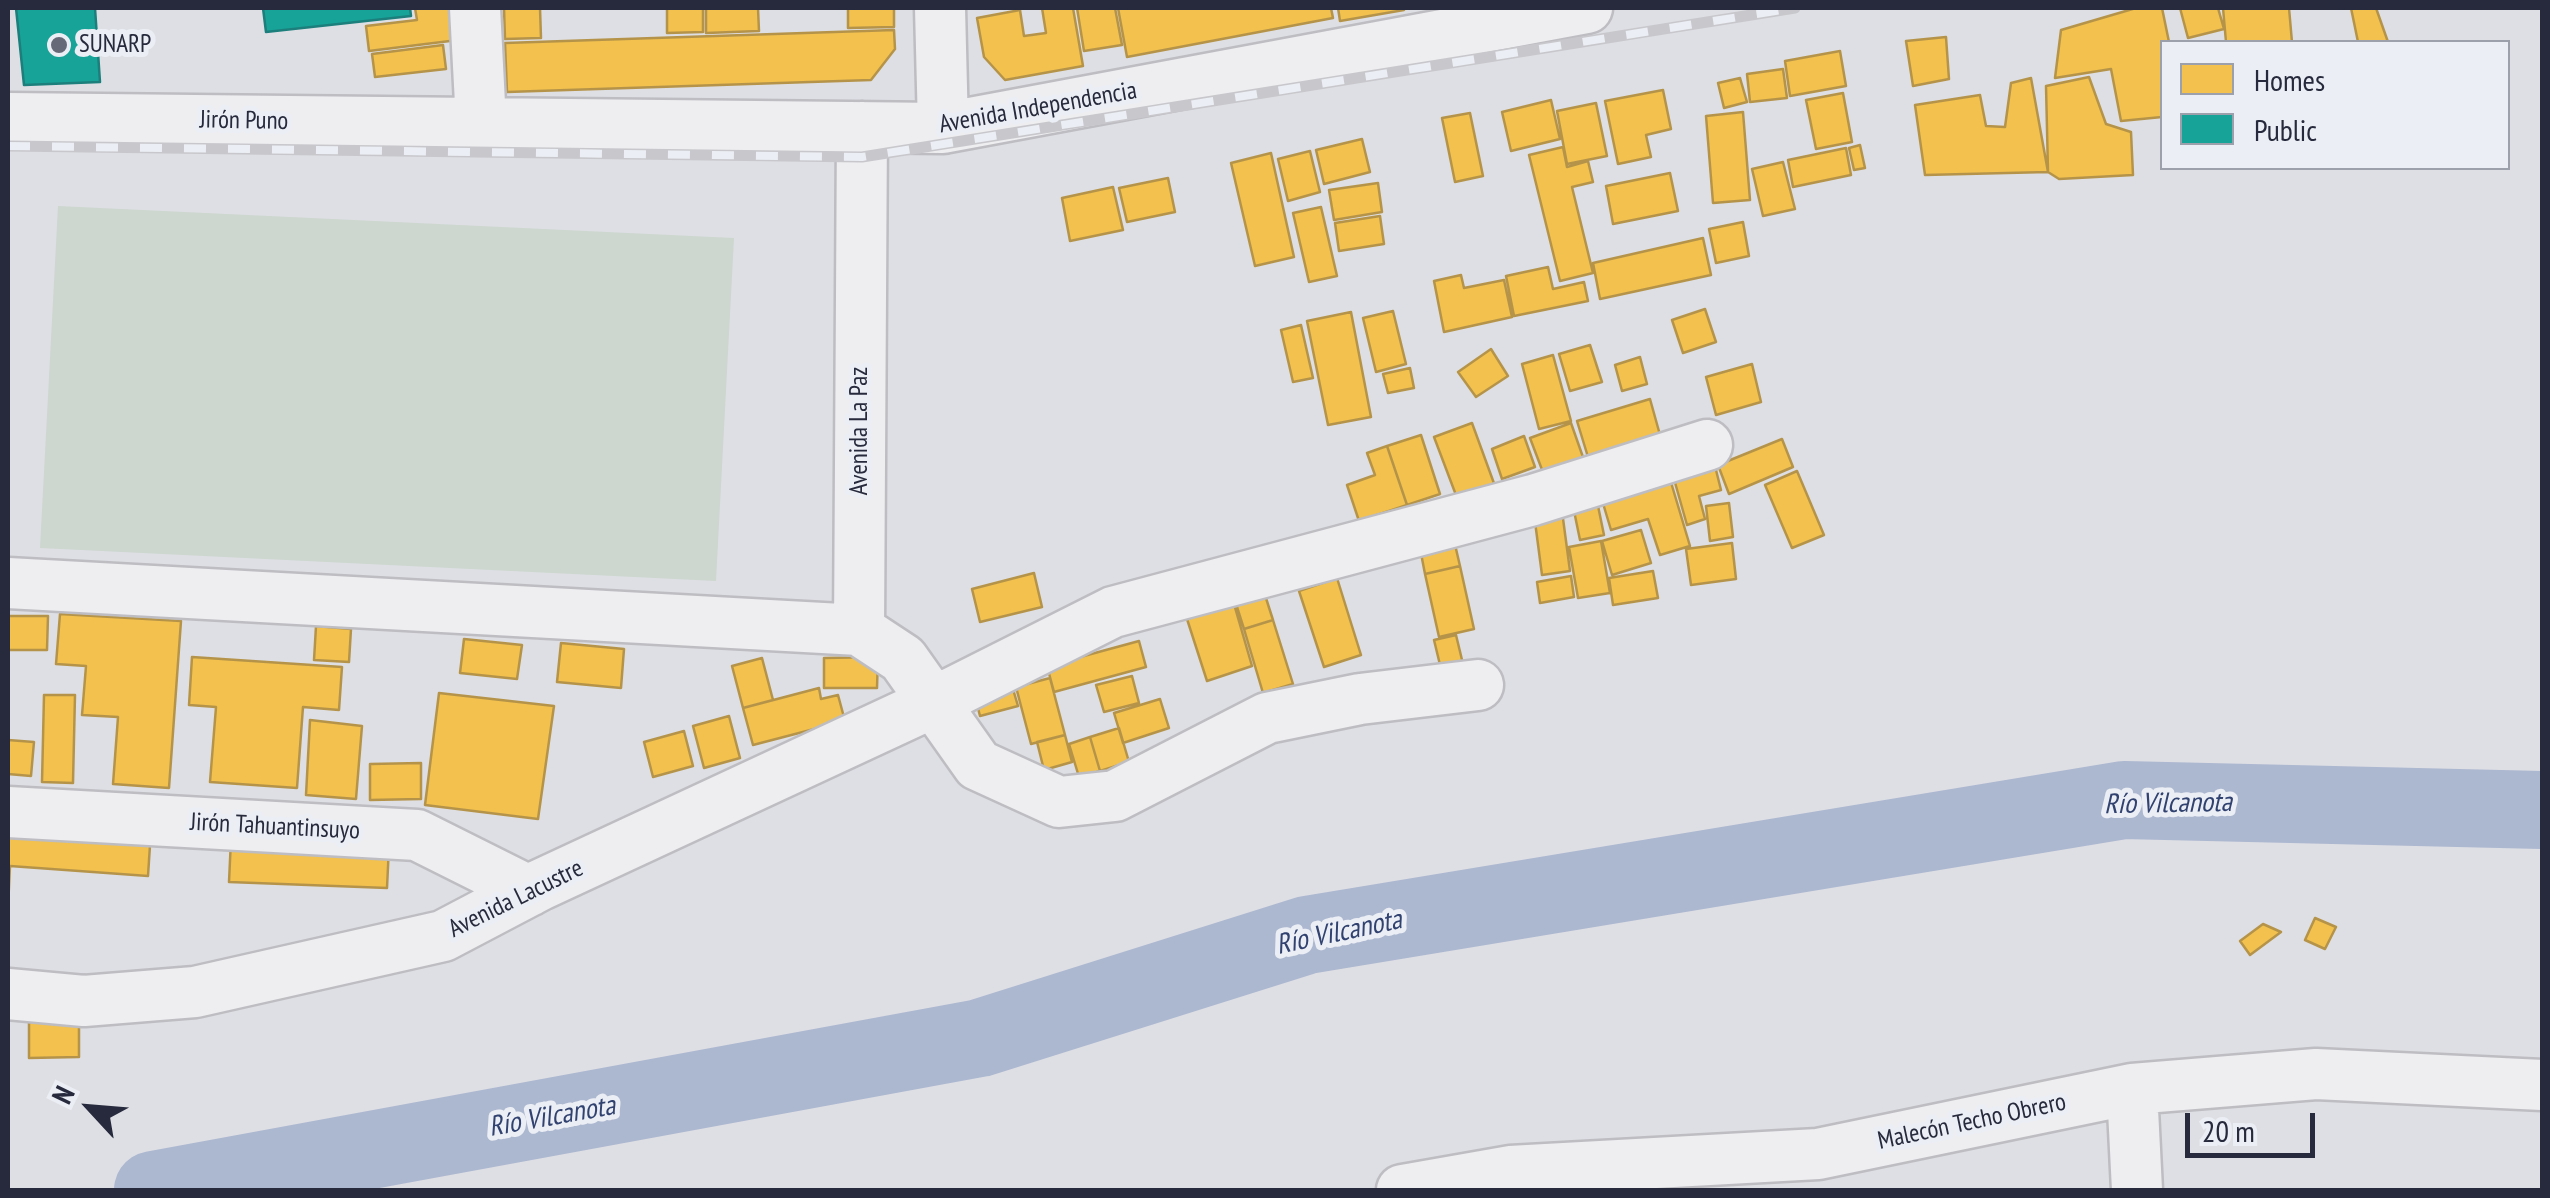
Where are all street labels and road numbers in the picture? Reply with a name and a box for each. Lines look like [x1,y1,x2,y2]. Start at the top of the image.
street label: Avenida Independencia [937,76,1139,140]
street label: Jirón Puno [199,105,289,137]
street label: Avenida La Paz [845,367,875,495]
street label: Jirón Tahuantinsuyo [189,808,361,846]
street label: Avenida Lacustre [444,854,588,944]
street label: Malecón Techo Obrero [1875,1087,2069,1157]

